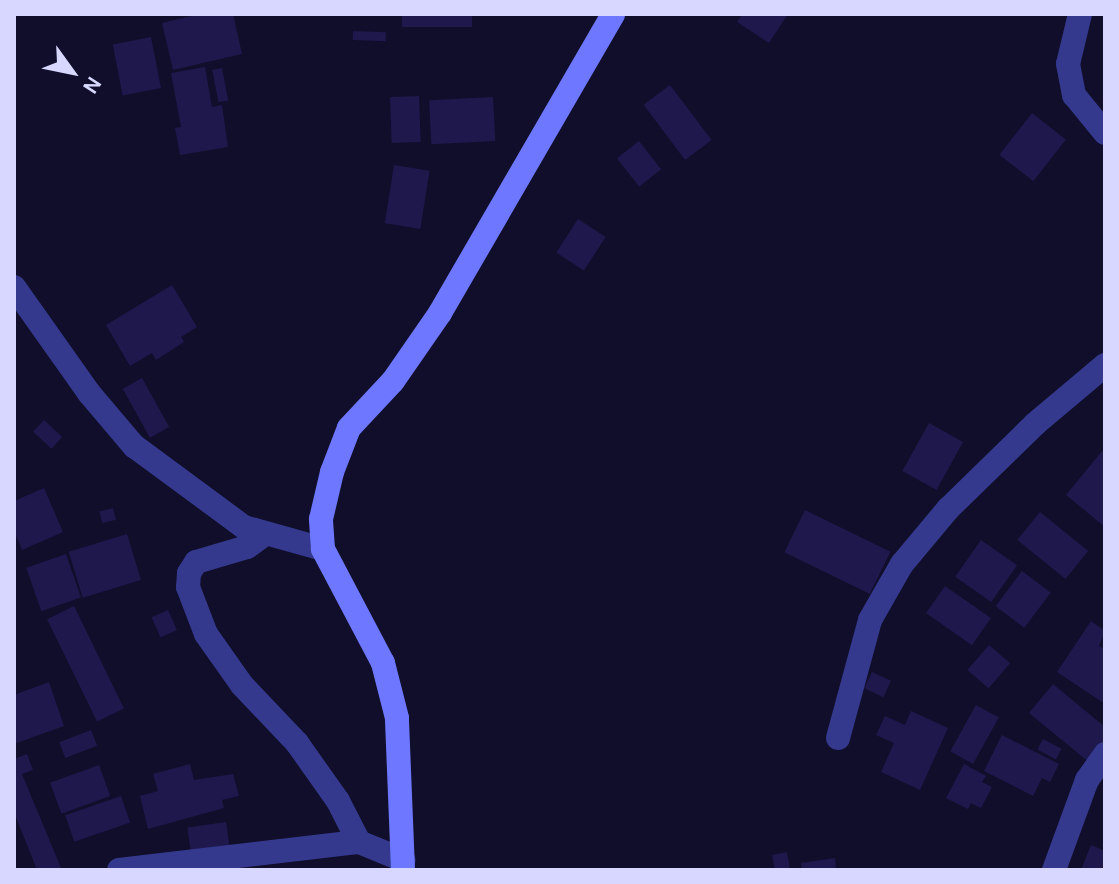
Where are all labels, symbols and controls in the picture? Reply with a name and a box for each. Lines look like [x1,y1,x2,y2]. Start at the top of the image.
north arrow [32,32,112,112]
text: N [77,71,107,99]

